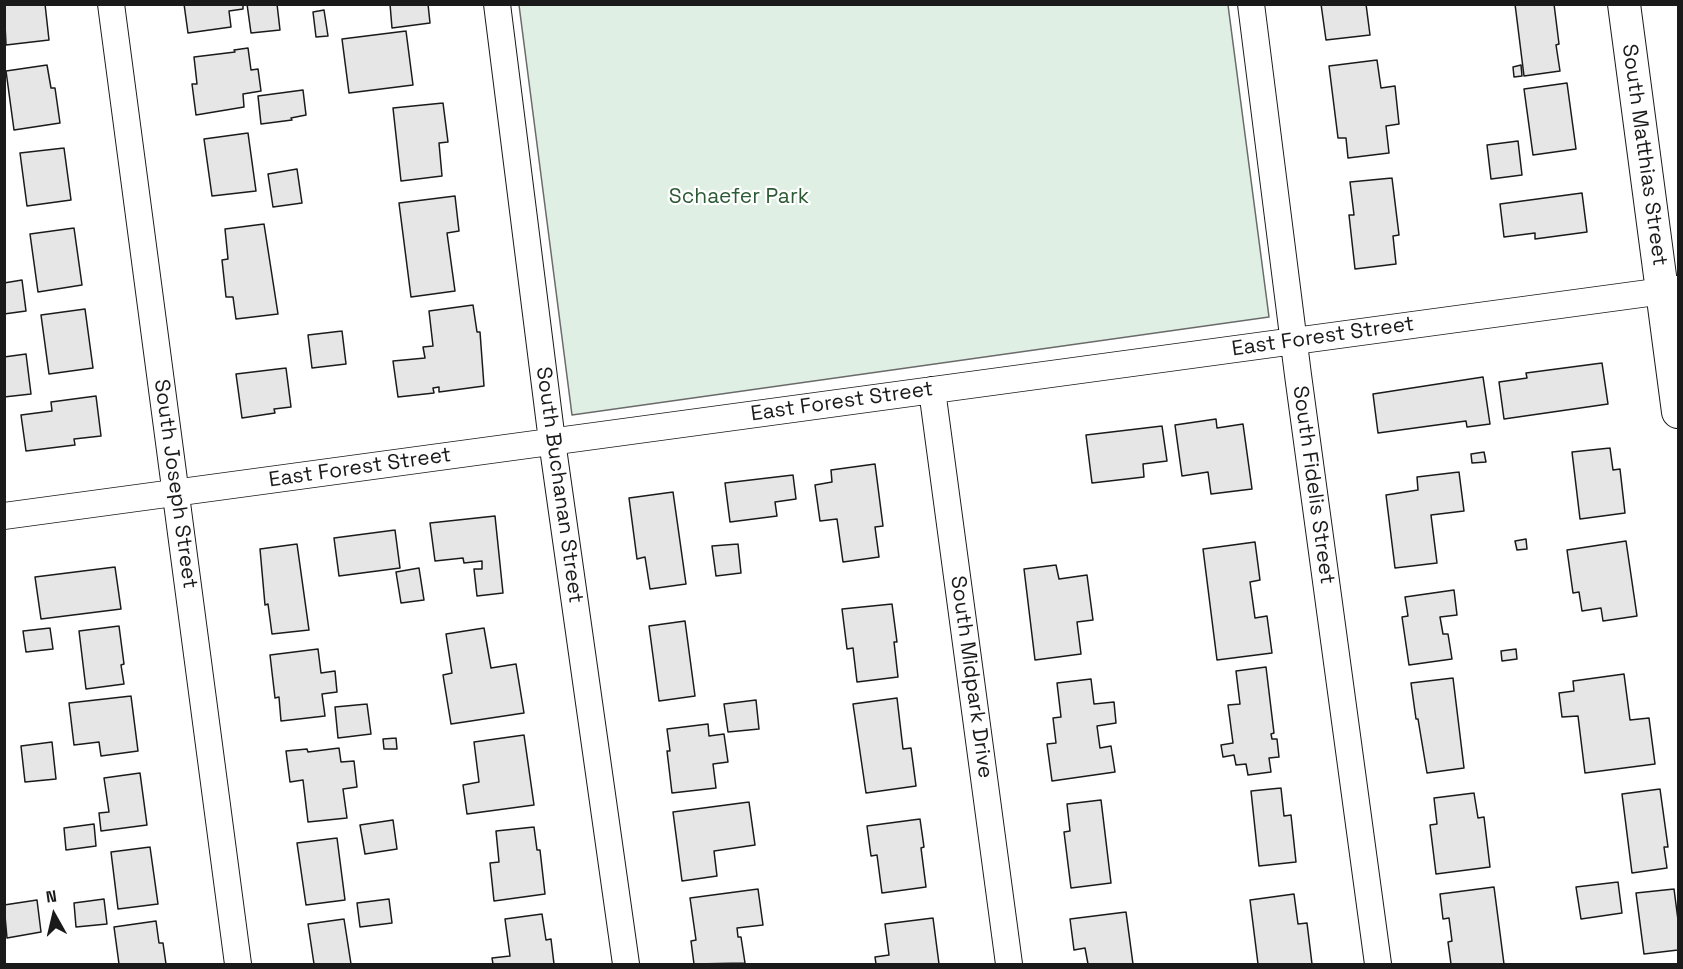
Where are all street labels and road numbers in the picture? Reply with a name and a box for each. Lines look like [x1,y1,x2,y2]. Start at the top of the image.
street label: South Matthias Street [1616,42,1672,268]
street label: East Forest Street [1230,312,1416,362]
street label: South Buchanan Street [530,365,588,605]
street label: East Forest Street [749,377,935,427]
street label: South Joseph Street [148,378,202,590]
street label: South Fidelis Street [1287,384,1339,586]
street label: East Forest Street [267,443,453,493]
street label: South Midpark Drive [944,574,998,780]

